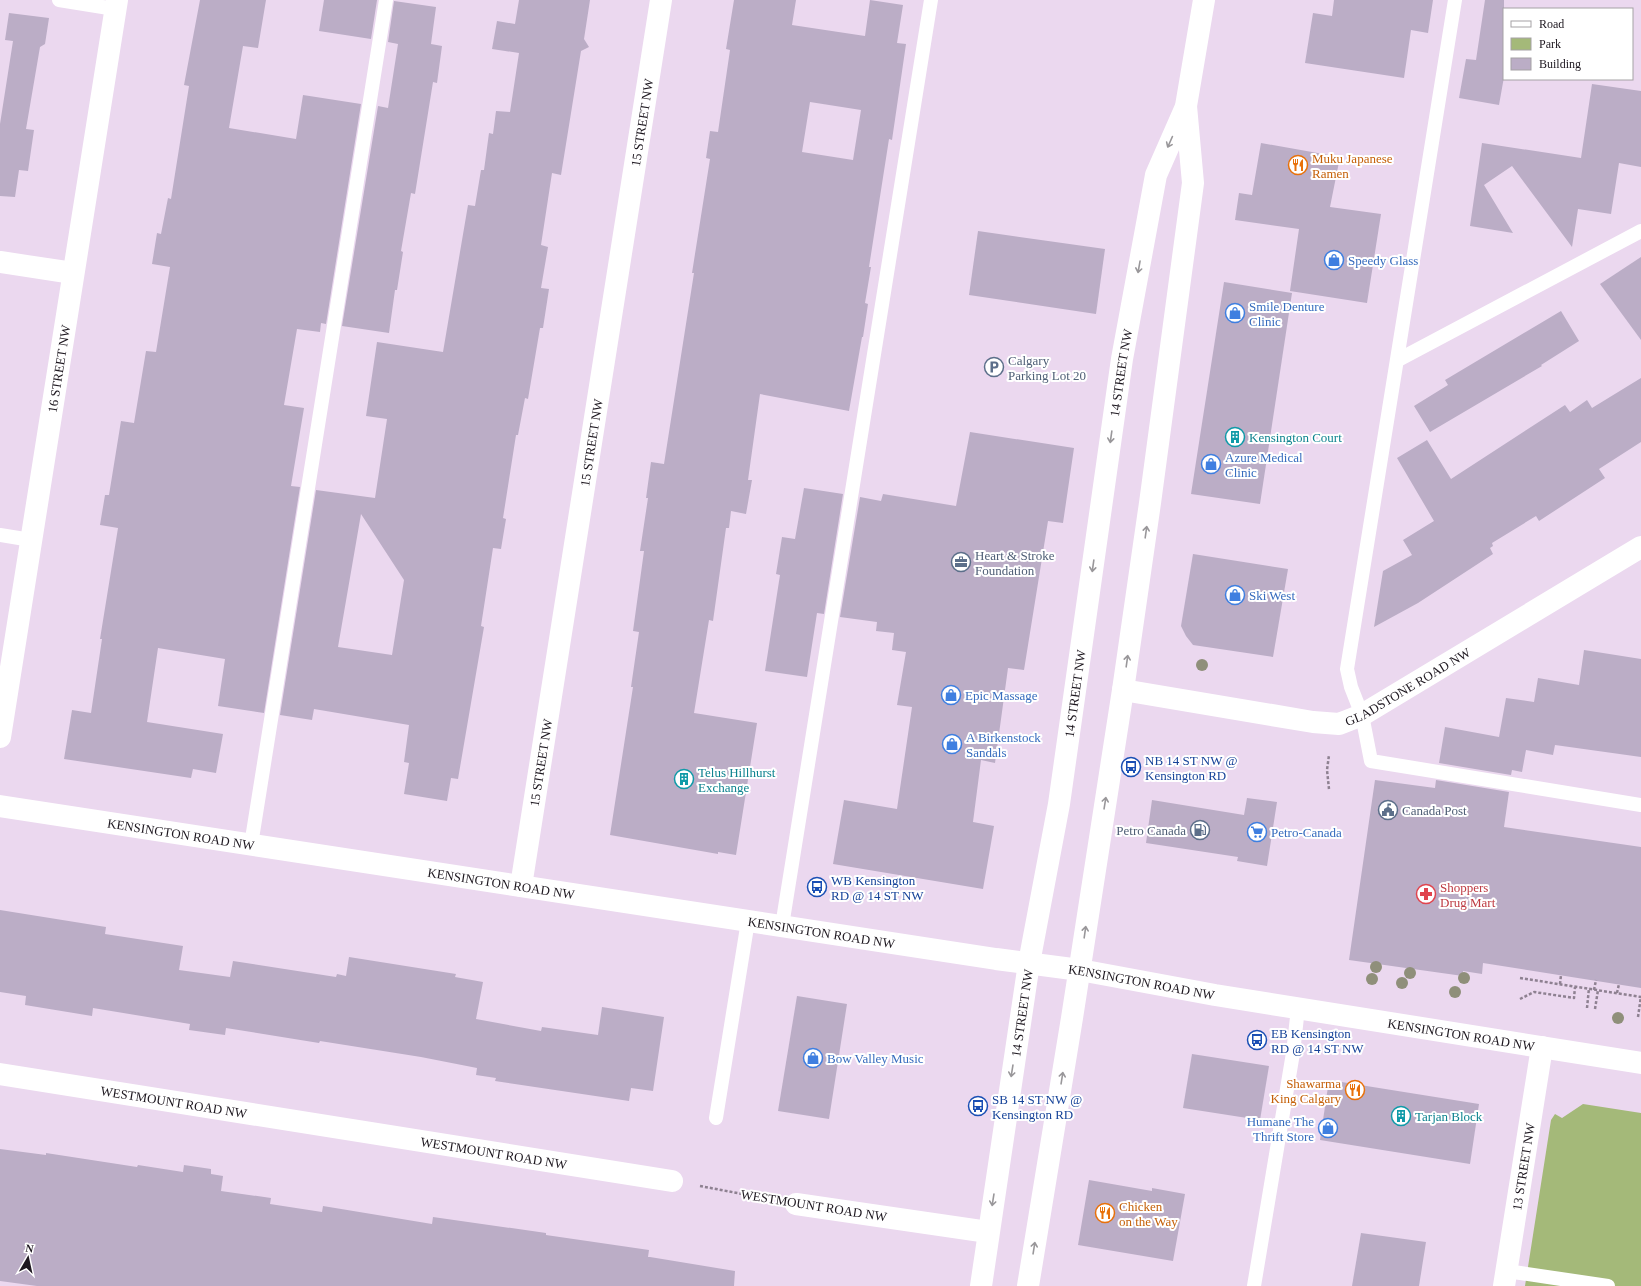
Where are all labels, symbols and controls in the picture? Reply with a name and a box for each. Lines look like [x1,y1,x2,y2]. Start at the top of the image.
legend [1503,8,1633,80]
text: Road [1539,17,1564,31]
text: Park [1539,37,1561,51]
text: Building [1539,57,1581,71]
street label: 15 STREET NW [628,77,657,168]
one-way arrow [1166,136,1173,148]
place label: Muku Japanese Ramen [1312,151,1393,181]
restaurant icon: Muku Japanese Ramen [1287,154,1309,176]
shop icon: Speedy Glass [1323,249,1345,271]
place label: Speedy Glass [1348,253,1418,268]
one-way arrow [1134,260,1142,273]
place label: Smile Denture Clinic [1249,299,1325,329]
shop icon: Smile Denture Clinic [1224,302,1246,324]
street label: 16 STREET NW [45,323,73,414]
street label: 14 STREET NW [1107,327,1136,418]
place label: Calgary Parking Lot 20 [1008,353,1086,383]
parking icon: Calgary Parking Lot 20 [983,356,1005,378]
street label: 15 STREET NW [577,397,606,488]
building icon: Kensington Court [1224,426,1246,448]
one-way arrow [1107,430,1115,443]
place label: Kensington Court [1249,430,1342,445]
place label: Azure Medical Clinic [1225,450,1303,480]
shop icon: Azure Medical Clinic [1200,453,1222,475]
one-way arrow [1142,526,1150,539]
place label: Heart & Stroke Foundation [975,548,1055,578]
office icon: Heart & Stroke Foundation [950,551,972,573]
one-way arrow [1089,559,1097,572]
shop icon: Ski West [1224,584,1246,606]
place label: Ski West [1249,588,1295,603]
street label: GLADSTONE ROAD NW [1343,644,1474,729]
street label: 14 STREET NW [1062,648,1089,738]
one-way arrow [1123,655,1131,668]
shop icon: Epic Massage [940,684,962,706]
place label: Epic Massage [965,688,1038,703]
street label: 15 STREET NW [527,717,555,808]
place label: A Birkenstock Sandals [966,730,1041,760]
shop icon: A Birkenstock Sandals [941,733,963,755]
place label: NB 14 ST NW @ Kensington RD [1145,753,1237,783]
bus stop icon: NB 14 ST NW @ Kensington RD [1120,756,1142,778]
place label: Telus Hillhurst Exchange [698,765,776,795]
building icon: Telus Hillhurst Exchange [673,768,695,790]
one-way arrow [1101,797,1109,810]
public building icon: Canada Post [1377,799,1399,821]
place label: Canada Post [1402,803,1467,818]
street label: KENSINGTON ROAD NW [106,816,256,853]
fuel station icon: Petro Canada [1189,819,1211,841]
supermarket icon: Petro-Canada [1246,821,1268,843]
place label: Petro Canada [1116,823,1186,838]
place label: Petro-Canada [1271,825,1342,840]
street label: KENSINGTON ROAD NW [426,865,576,902]
place label: WB Kensington RD @ 14 ST NW [831,873,924,903]
bus stop icon: WB Kensington RD @ 14 ST NW [806,876,828,898]
place label: Shoppers Drug Mart [1440,880,1496,910]
pharmacy icon: Shoppers Drug Mart [1415,883,1437,905]
street label: KENSINGTON ROAD NW [747,914,897,951]
one-way arrow [1081,926,1089,939]
street label: KENSINGTON ROAD NW [1067,962,1217,1003]
street label: 14 STREET NW [1008,967,1036,1058]
street label: KENSINGTON ROAD NW [1387,1016,1536,1054]
place label: EB Kensington RD @ 14 ST NW [1271,1026,1364,1056]
bus stop icon: EB Kensington RD @ 14 ST NW [1246,1029,1268,1051]
shop icon: Bow Valley Music [802,1047,824,1069]
place label: Bow Valley Music [827,1051,924,1066]
one-way arrow [1008,1064,1016,1077]
one-way arrow [1058,1072,1066,1085]
place label: Shawarma King Calgary [1271,1076,1341,1106]
restaurant icon: Shawarma King Calgary [1344,1079,1366,1101]
street label: WESTMOUNT ROAD NW [100,1083,249,1121]
place label: SB 14 ST NW @ Kensington RD [992,1092,1082,1122]
bus stop icon: SB 14 ST NW @ Kensington RD [967,1095,989,1117]
building icon: Tarjan Block [1390,1105,1412,1127]
place label: Tarjan Block [1415,1109,1483,1124]
place label: Humane The Thrift Store [1247,1114,1314,1144]
shop icon: Humane The Thrift Store [1317,1117,1339,1139]
street label: 13 STREET NW [1509,1121,1538,1212]
street label: WESTMOUNT ROAD NW [419,1134,569,1172]
street label: WESTMOUNT ROAD NW [740,1187,889,1225]
one-way arrow [989,1193,997,1206]
place label: Chicken on the Way [1119,1199,1178,1229]
restaurant icon: Chicken on the Way [1094,1202,1116,1224]
north arrow [8,1238,48,1278]
one-way arrow [1030,1241,1038,1254]
text: N [25,1242,34,1255]

